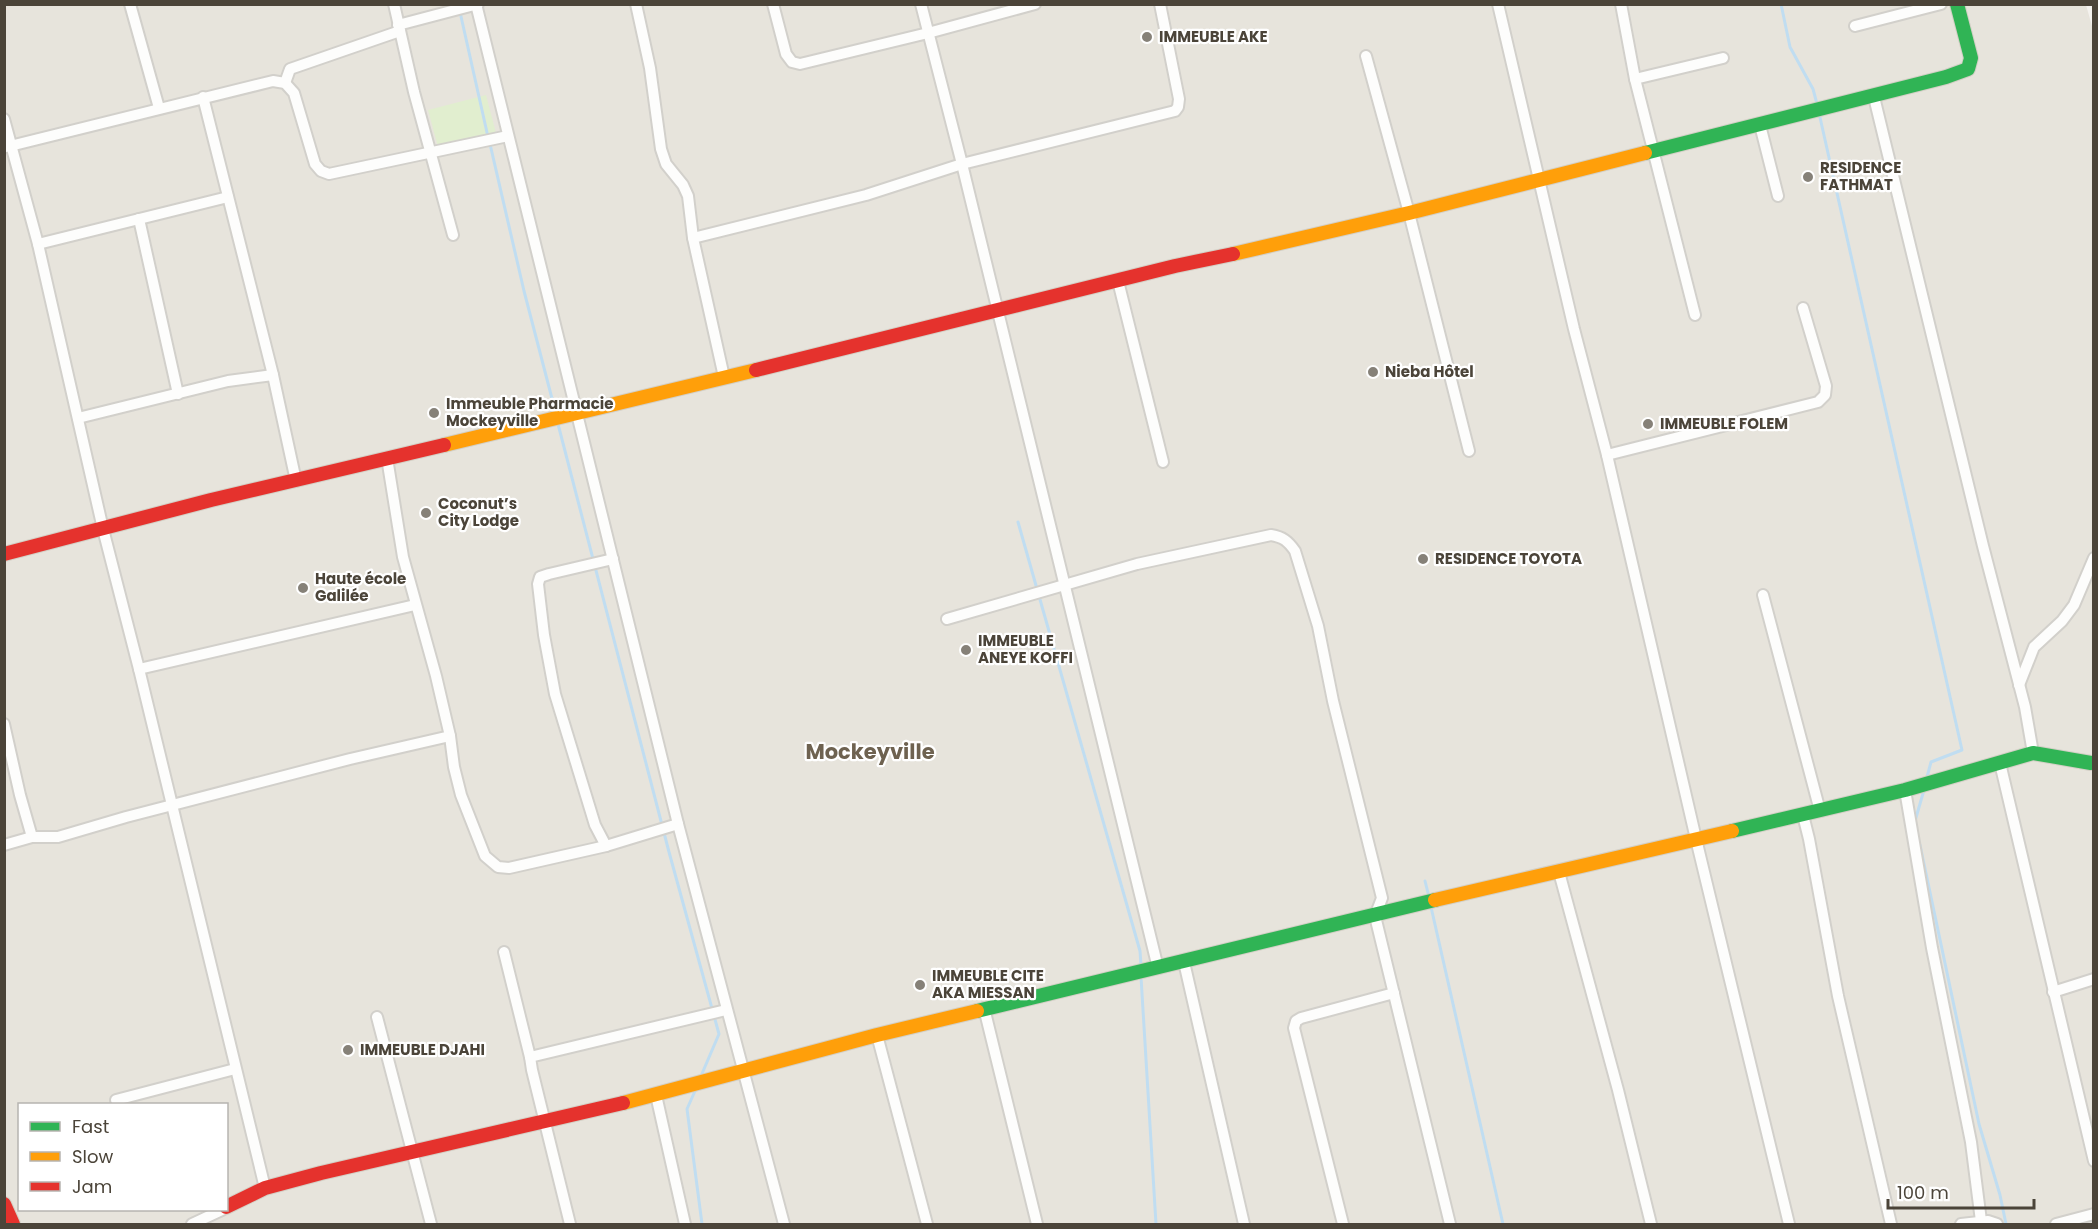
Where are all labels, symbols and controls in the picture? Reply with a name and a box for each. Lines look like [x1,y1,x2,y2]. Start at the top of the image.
place label: IMMEUBLE AKE [1159,26,1268,47]
marker: IMMEUBLE AKE [1140,30,1154,44]
place label: RESIDENCE FATHMAT [1820,157,1901,195]
marker: RESIDENCE FATHMAT [1801,170,1815,184]
place label: Nieba Hôtel [1385,361,1474,382]
marker: Nieba Hôtel [1366,365,1380,379]
place label: Immeuble Pharmacie Mockeyville [446,393,613,431]
marker: Immeuble Pharmacie Mockeyville [427,406,441,420]
place label: IMMEUBLE FOLEM [1660,413,1788,434]
marker: IMMEUBLE FOLEM [1641,417,1655,431]
place label: Coconut’s City Lodge [438,493,519,531]
marker: Coconut’s City Lodge [419,506,433,520]
place label: RESIDENCE TOYOTA [1435,548,1582,569]
marker: RESIDENCE TOYOTA [1416,552,1430,566]
place label: Haute école Galilée [315,568,406,606]
marker: Haute école Galilée [296,581,310,595]
place label: IMMEUBLE ANEYE KOFFI [978,630,1073,668]
marker: IMMEUBLE ANEYE KOFFI [959,643,973,657]
district label: Mockeyville [805,737,935,766]
place label: IMMEUBLE CITE AKA MIESSAN [932,965,1044,1003]
marker: IMMEUBLE CITE AKA MIESSAN [913,978,927,992]
place label: IMMEUBLE DJAHI [360,1039,485,1060]
marker: IMMEUBLE DJAHI [341,1043,355,1057]
legend [18,1103,228,1211]
text: Fast [72,1114,109,1139]
text: Slow [72,1144,114,1169]
scale bar [1888,1172,2034,1210]
text: Jam [72,1174,112,1199]
text: 100 m [1897,1180,1949,1205]

